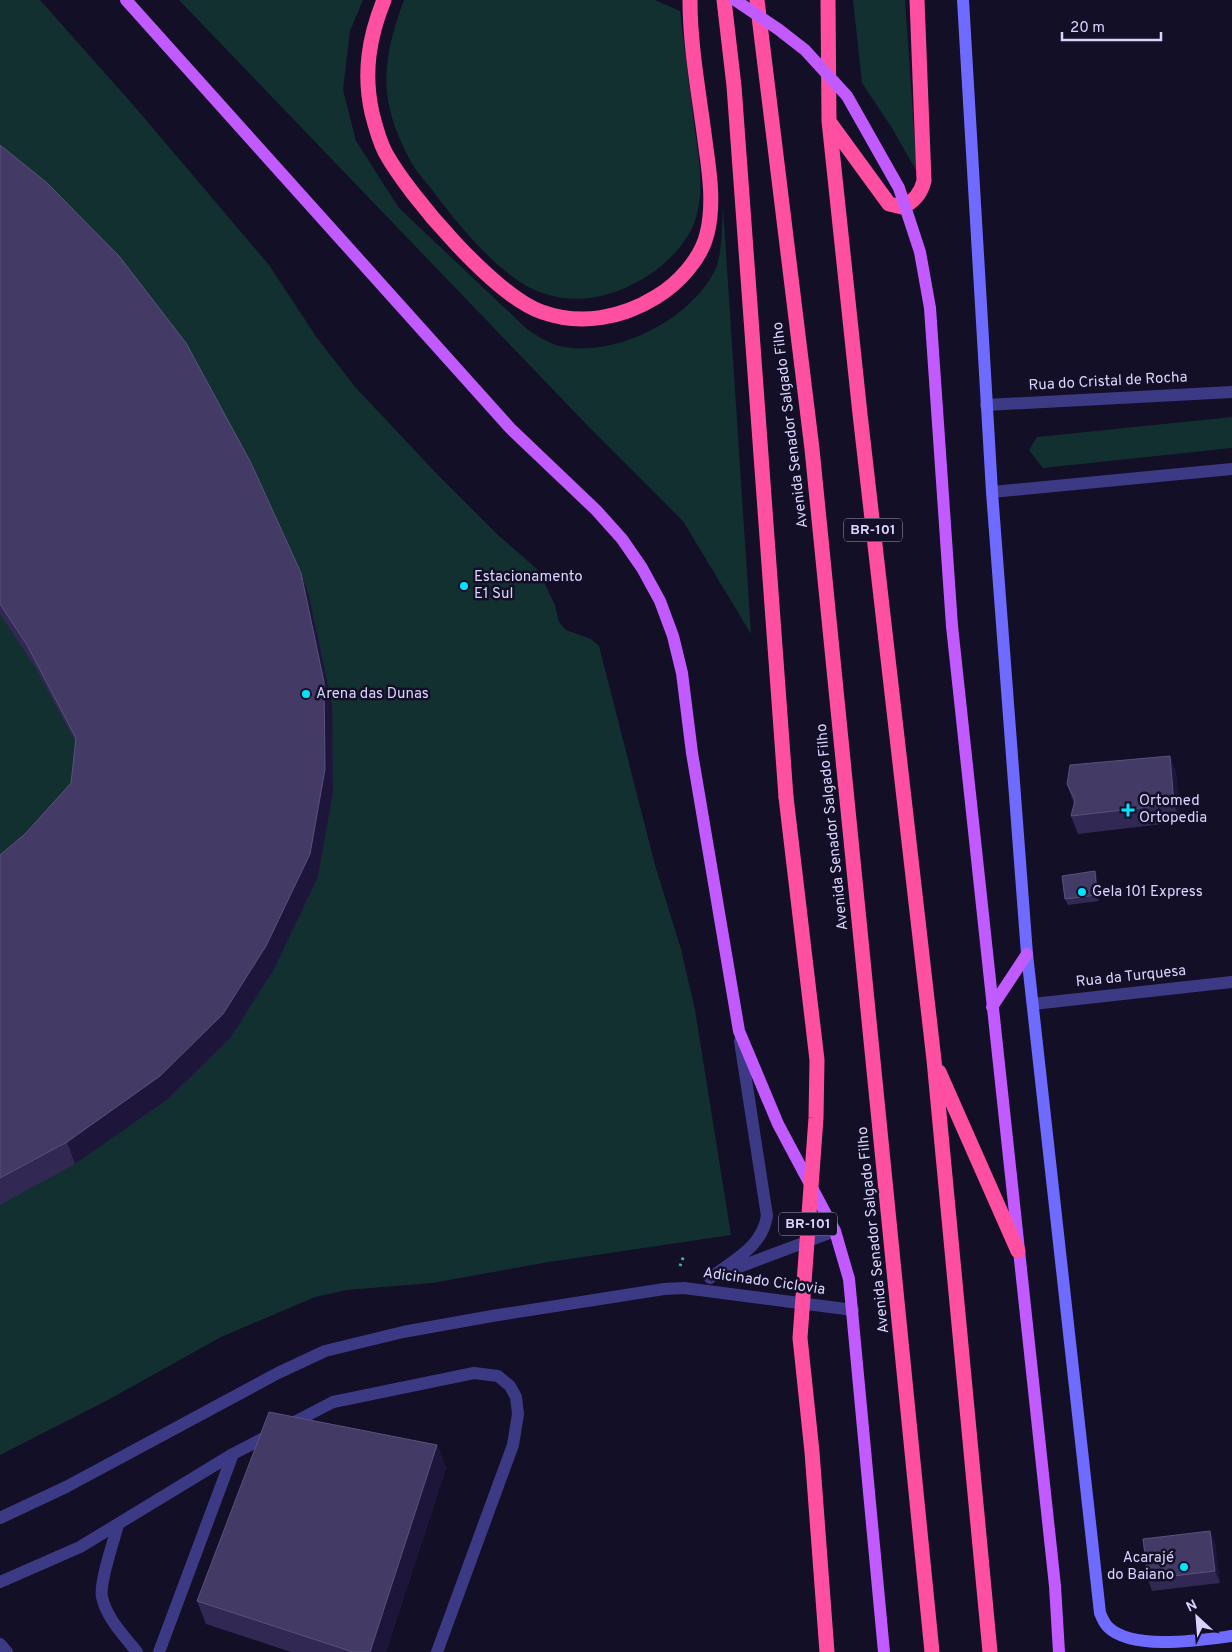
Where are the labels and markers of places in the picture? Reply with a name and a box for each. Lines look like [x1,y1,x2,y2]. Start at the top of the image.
place label: Estacionamento E1 Sul [474,568,583,604]
marker: Estacionamento E1 Sul [458,580,470,592]
place label: Arena das Dunas [316,685,429,704]
marker: Arena das Dunas [300,688,312,700]
place label: Ortomed Ortopedia [1139,792,1207,828]
marker: Ortomed Ortopedia [1121,803,1135,817]
place label: Gela 101 Express [1092,883,1203,902]
marker: Gela 101 Express [1076,886,1088,898]
place label: Acarajé do Baiano [1107,1549,1174,1585]
marker: Acarajé do Baiano [1178,1561,1190,1573]

